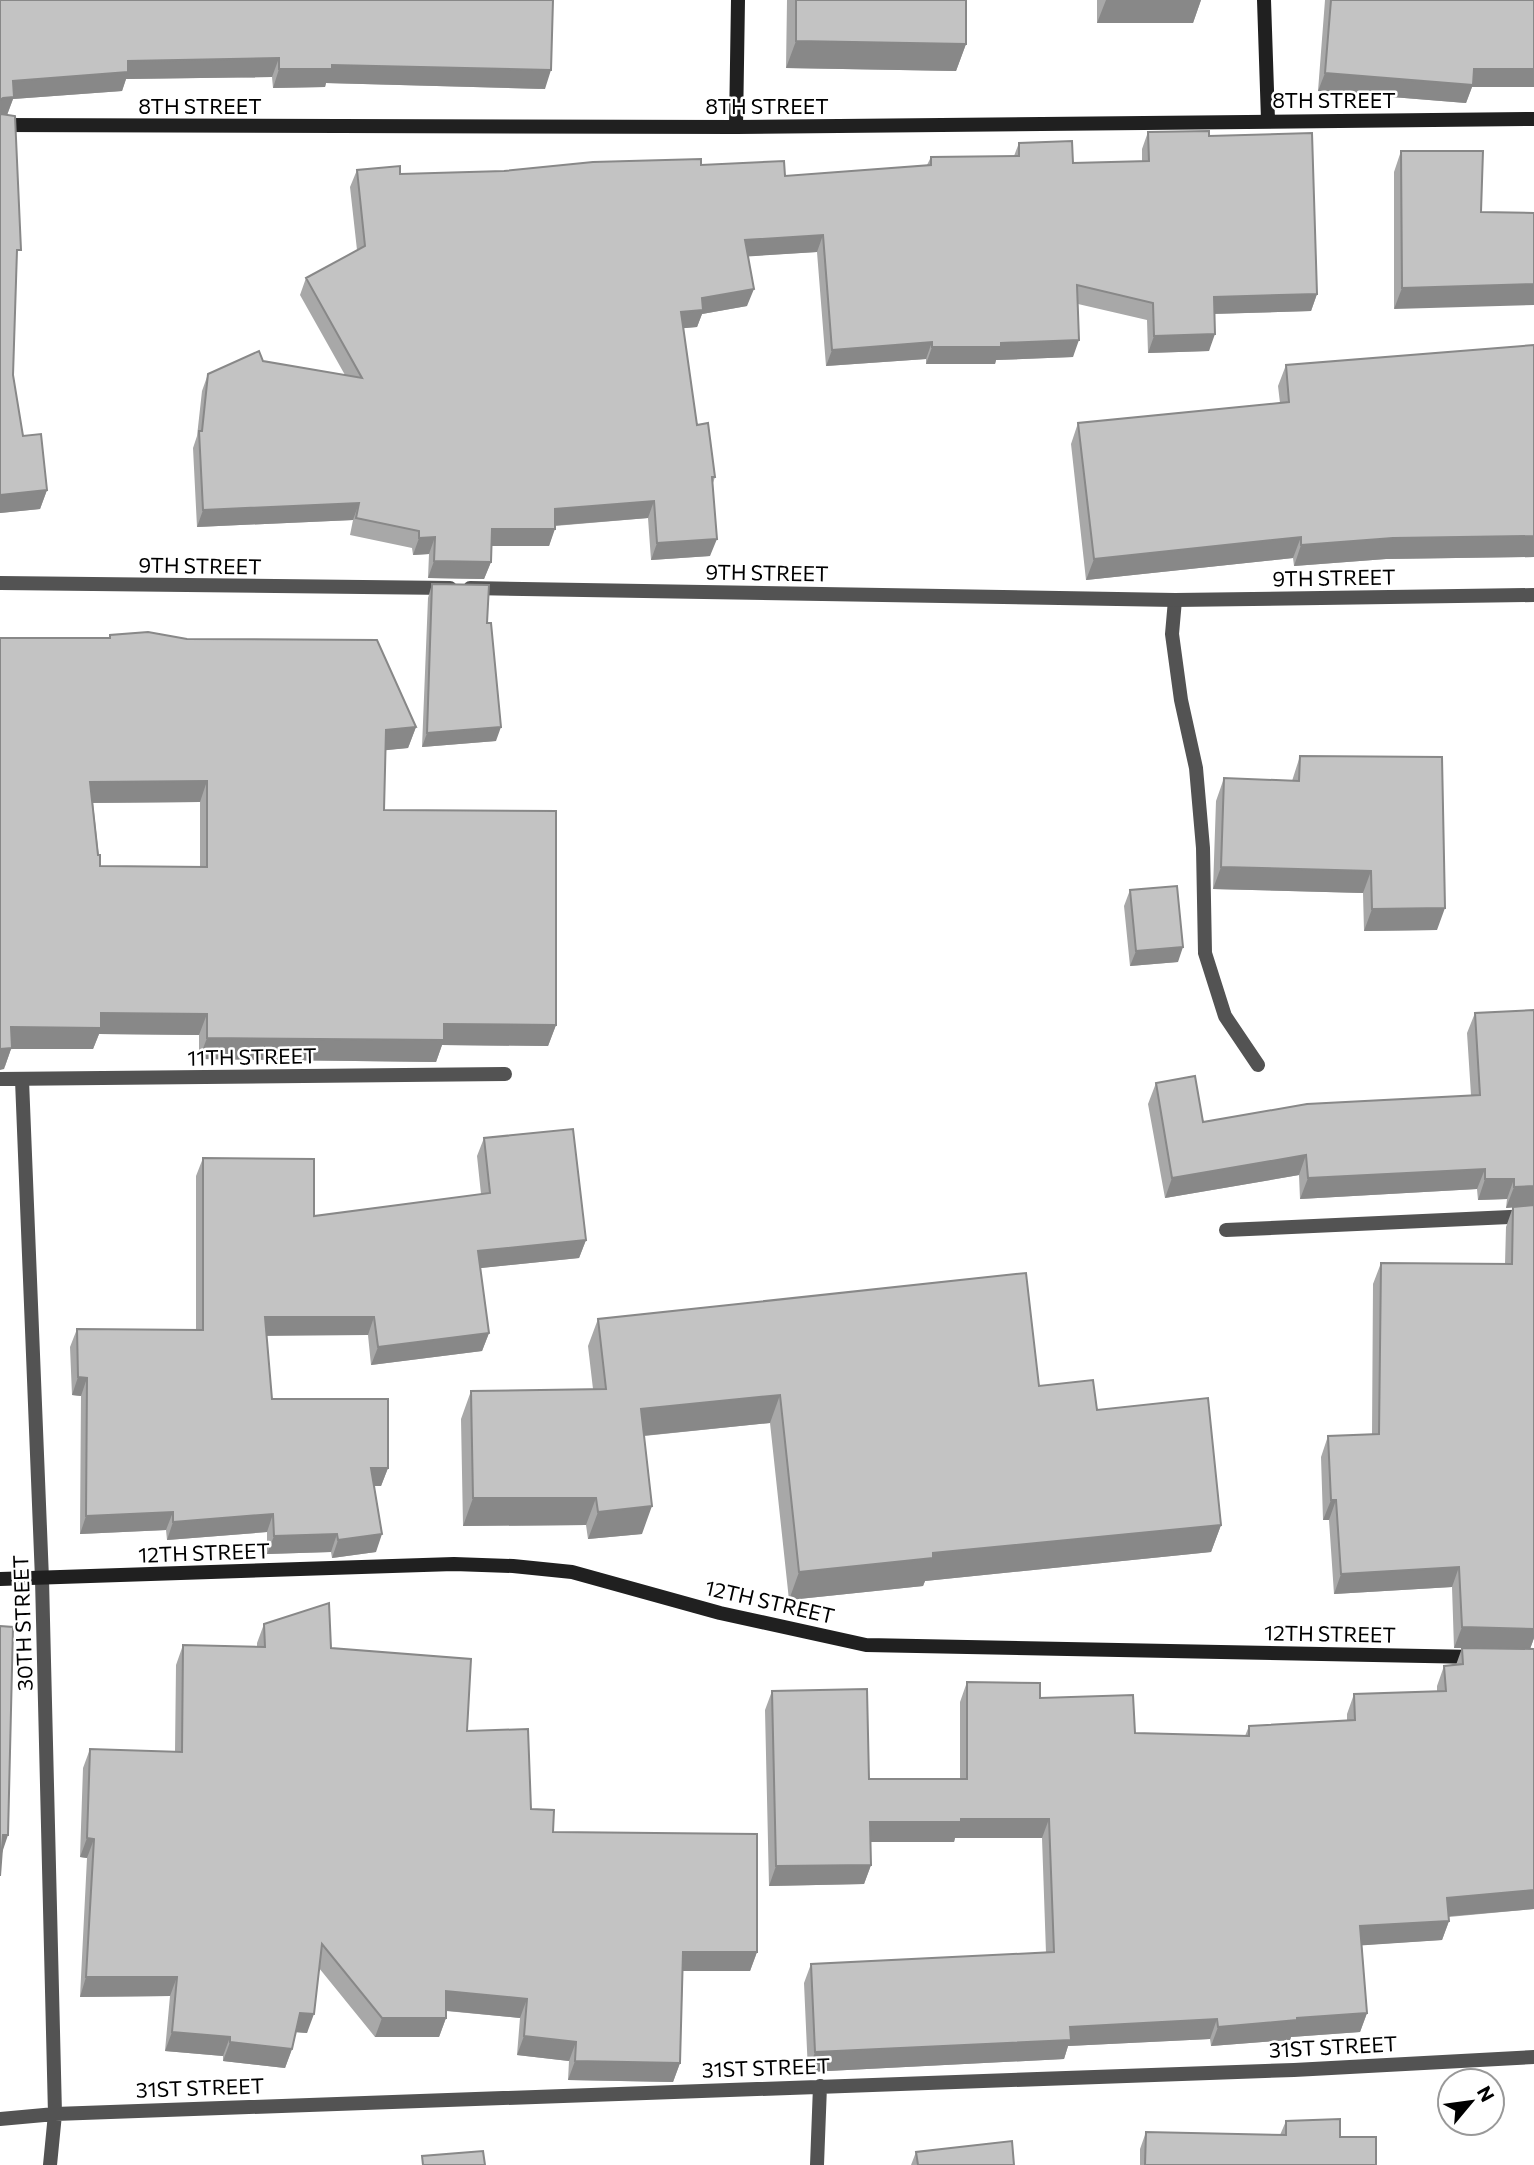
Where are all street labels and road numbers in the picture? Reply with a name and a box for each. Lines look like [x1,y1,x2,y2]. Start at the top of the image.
street label: 8TH STREET [1272,87,1396,112]
street label: 8TH STREET [138,93,262,118]
street label: 8TH STREET [705,93,829,118]
street label: 9TH STREET [138,551,262,579]
street label: 9TH STREET [705,558,829,586]
street label: 9TH STREET [1272,563,1396,591]
street label: 11TH STREET [187,1042,317,1070]
street label: 12TH STREET [138,1537,270,1567]
street label: 30TH STREET [7,1554,37,1692]
street label: 12TH STREET [703,1574,837,1628]
street label: 12TH STREET [1264,1619,1396,1647]
street label: 31ST STREET [1268,2030,1398,2062]
street label: 31ST STREET [701,2052,831,2082]
street label: 31ST STREET [135,2072,265,2102]

